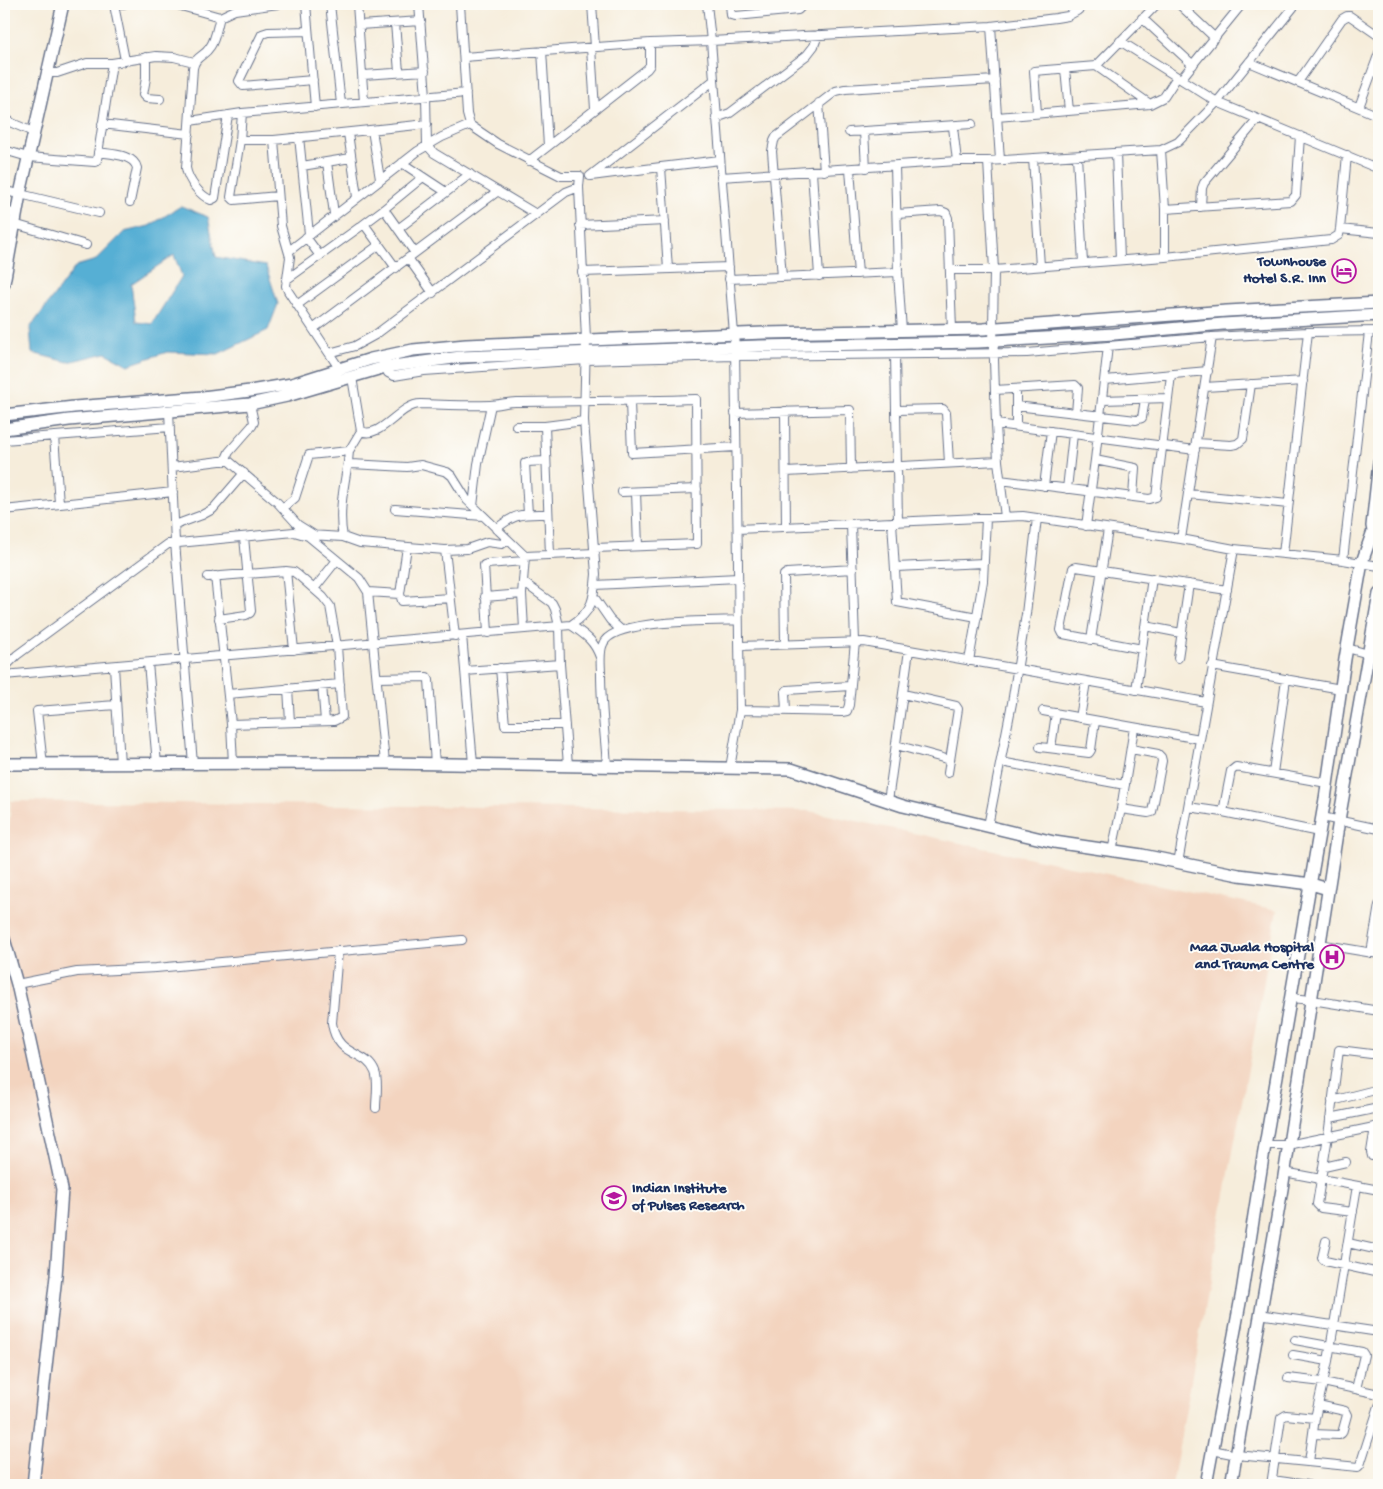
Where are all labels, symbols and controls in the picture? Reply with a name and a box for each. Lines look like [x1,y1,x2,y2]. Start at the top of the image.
place label: Townhouse Hotel S.R. Inn [1243,253,1327,288]
hotel icon: Townhouse Hotel S.R. Inn [1331,258,1357,284]
place label: Maa Jwala Hospital and Trauma Centre [1190,939,1315,974]
hospital icon: Maa Jwala Hospital and Trauma Centre [1319,944,1345,970]
place label: Indian Institute of Pulses Research [631,1180,745,1215]
school or university icon: Indian Institute of Pulses Research [601,1185,627,1211]

